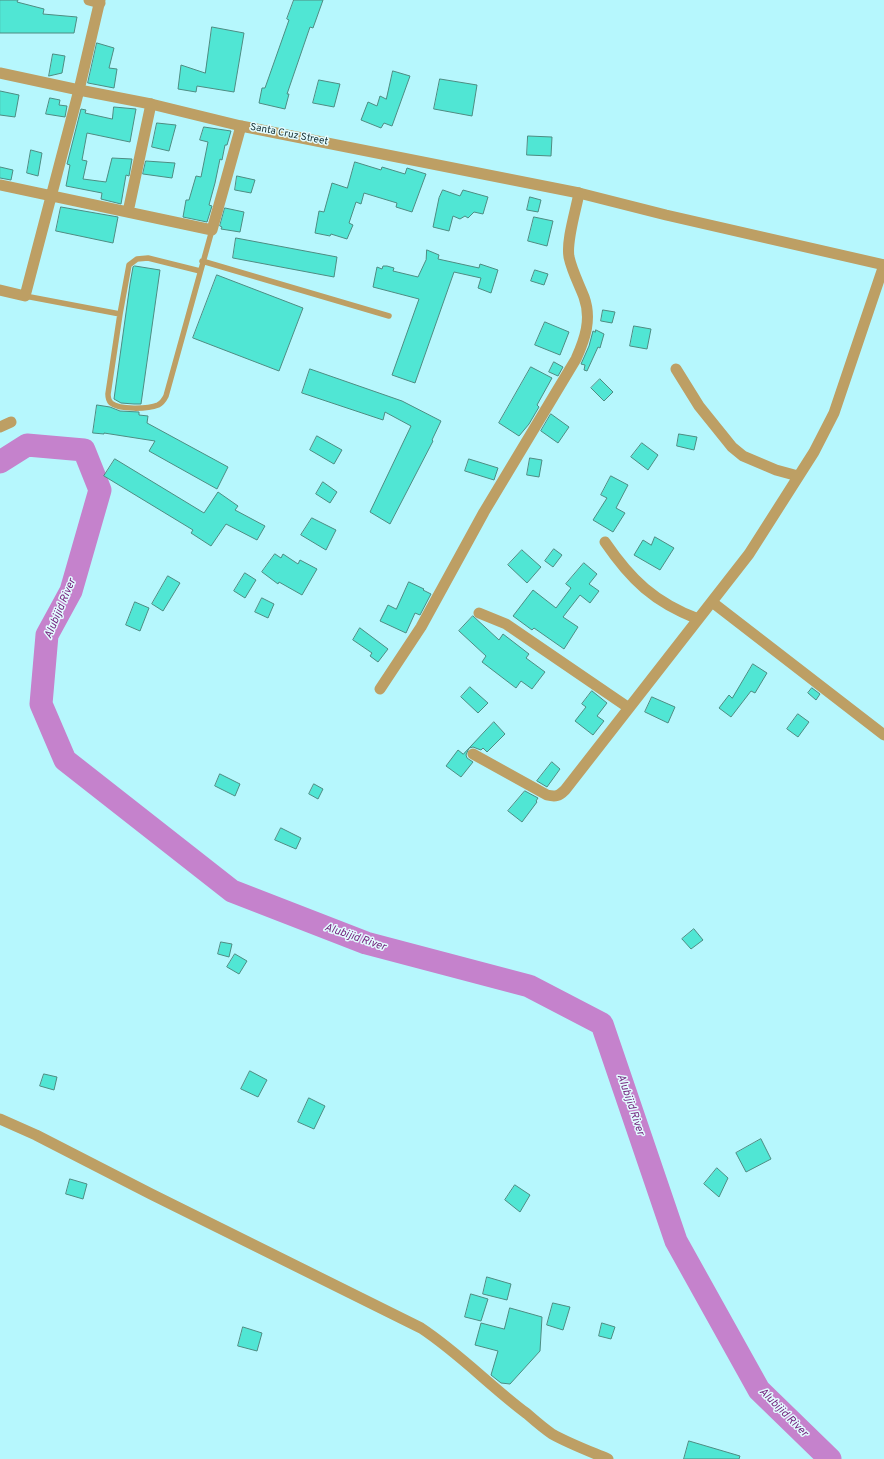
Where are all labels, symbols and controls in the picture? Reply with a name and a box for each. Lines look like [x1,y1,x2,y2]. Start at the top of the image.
street label: Santa Cruz Street [249,122,329,148]
water label: Alubijid River [42,577,80,641]
water label: Alubijid River [323,921,387,955]
water label: Alubijid River [613,1073,647,1137]
water label: Alubijid River [756,1386,810,1440]

